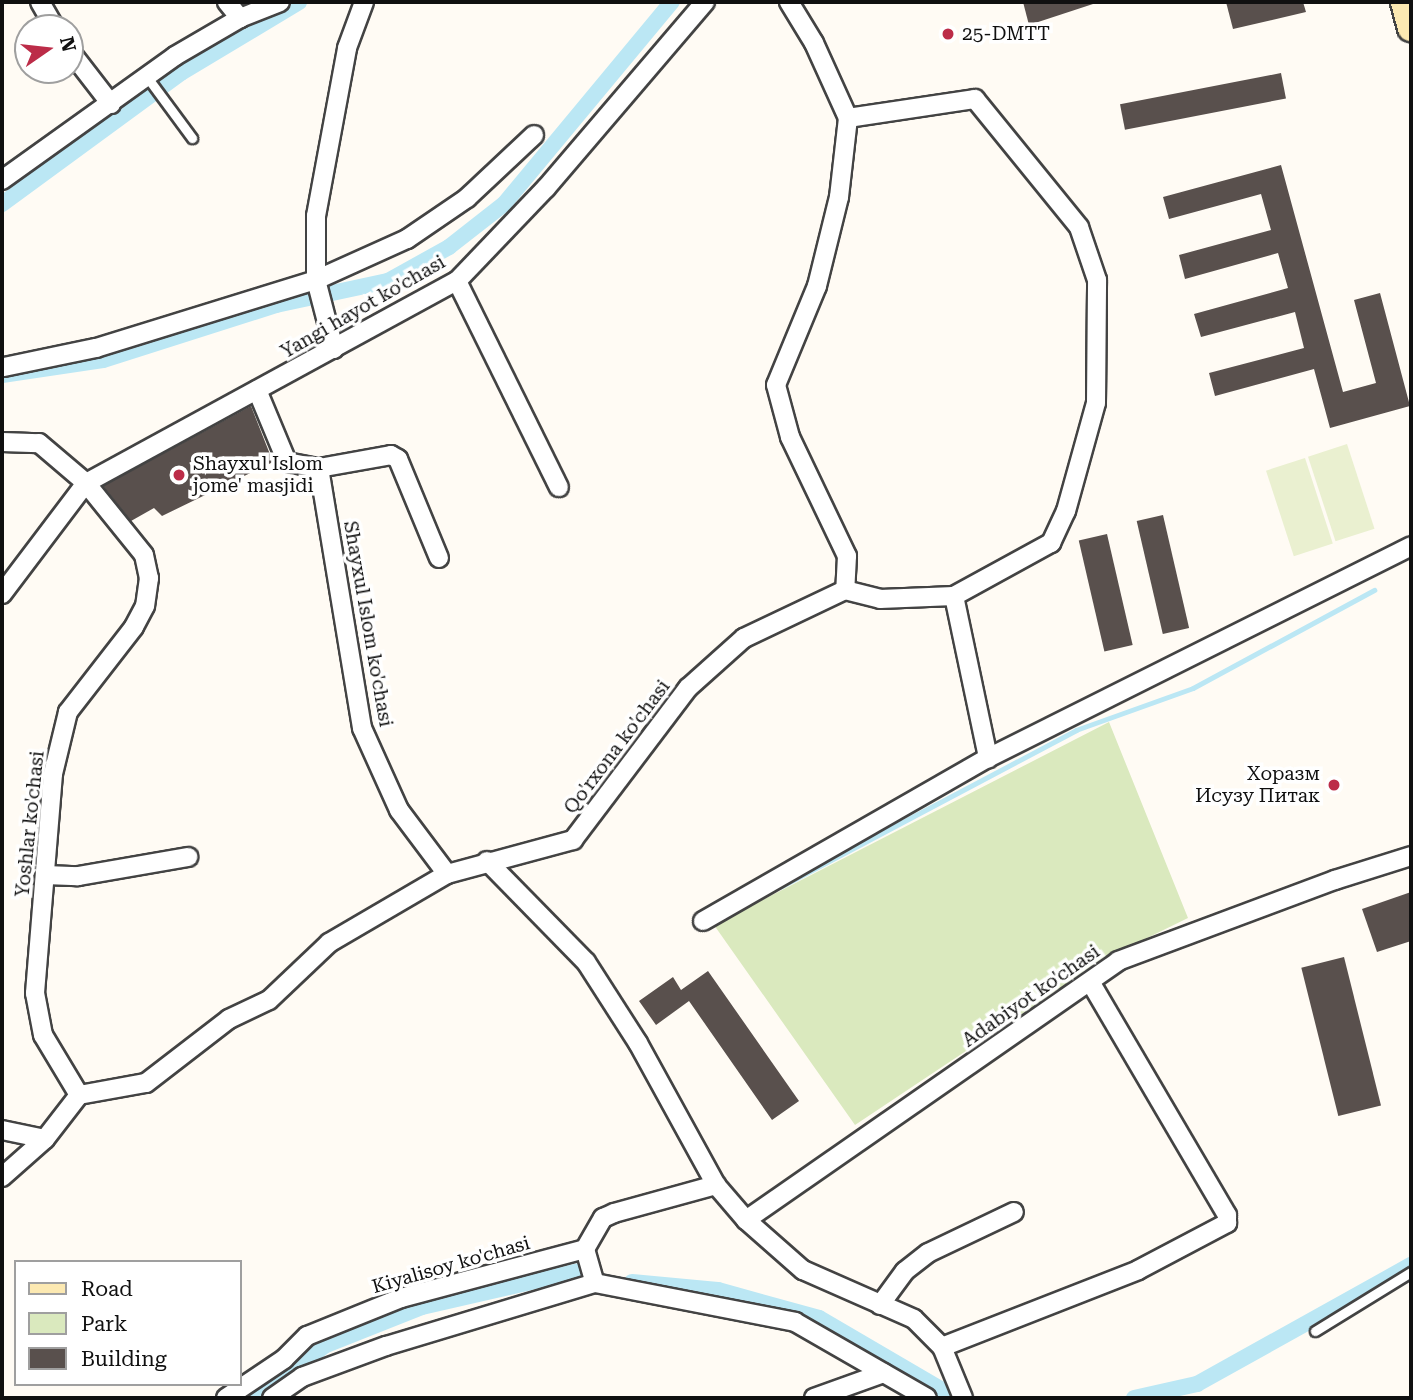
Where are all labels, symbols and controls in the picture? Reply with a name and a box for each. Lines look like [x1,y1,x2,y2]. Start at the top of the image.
north arrow [14,14,84,84]
place label: 25-DMTT [962,23,1050,45]
marker: 25-DMTT [940,26,956,42]
text: N [55,34,81,54]
street label: Yangi hayot ko'chasi [277,251,449,363]
place label: Shayxul Islom jome' masjidi [193,453,323,497]
marker: Shayxul Islom jome' masjidi [171,467,187,483]
street label: Shayxul Islom ko'chasi [339,519,397,729]
street label: Qo'rxona ko'chasi [559,676,675,818]
street label: Yoshlar ko'chasi [11,750,49,898]
place label: Хоразм Исузу Питак [1195,763,1320,807]
marker: Хоразм Исузу Питак [1326,777,1342,793]
street label: Adabiyot ko'chasi [958,940,1104,1052]
street label: Kiyalisoy ko'chasi [369,1232,533,1298]
legend [14,1260,242,1386]
text: Road [81,1277,133,1301]
text: Park [81,1312,127,1336]
text: Building [81,1347,167,1371]

